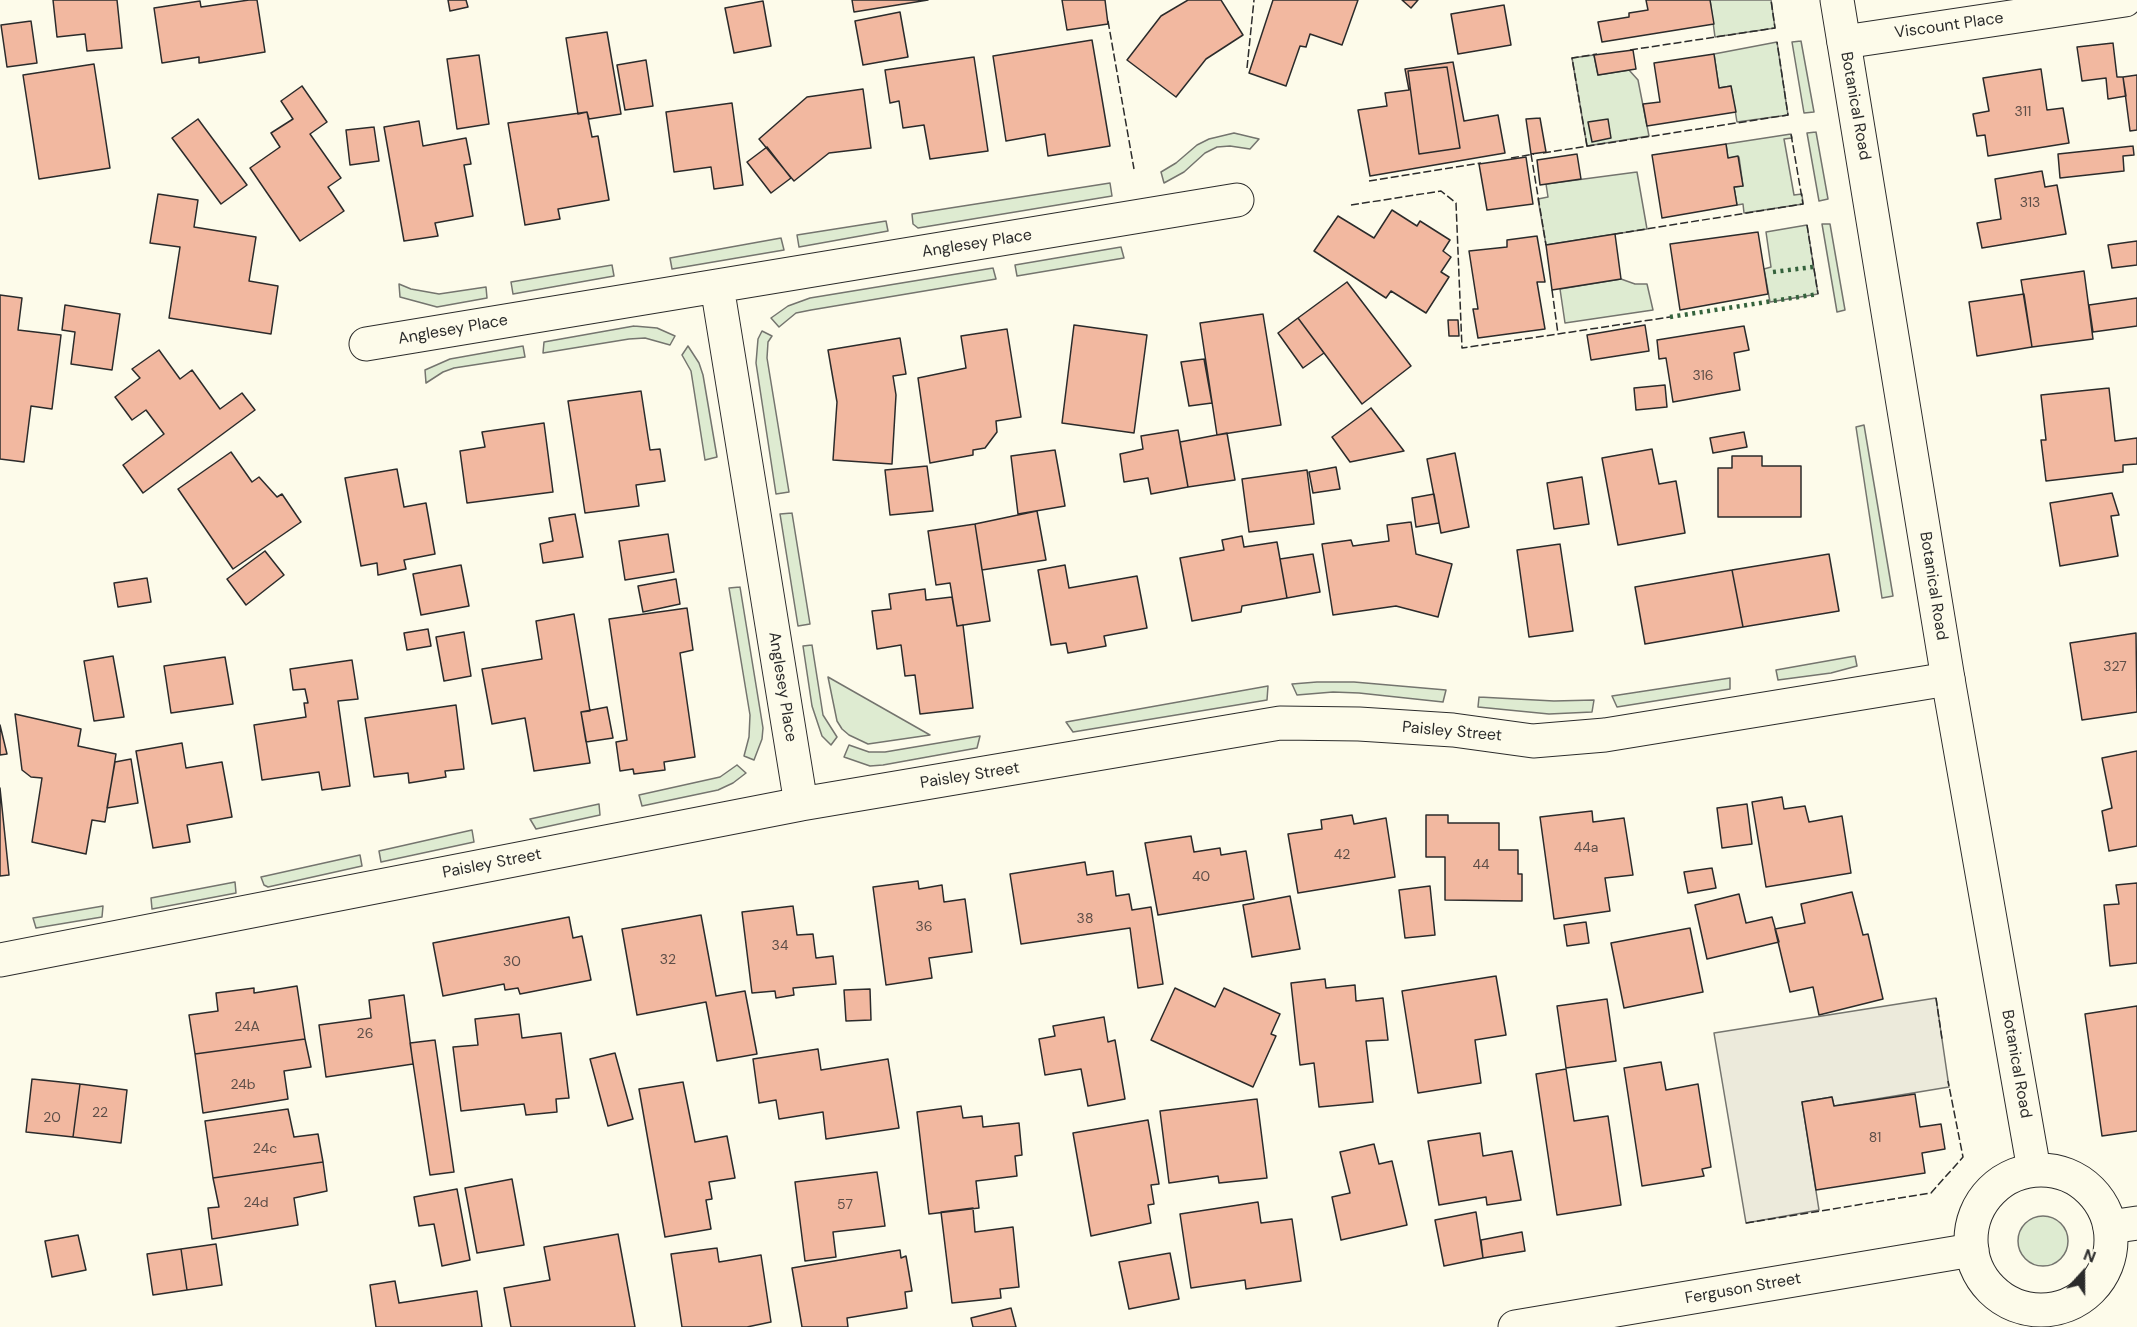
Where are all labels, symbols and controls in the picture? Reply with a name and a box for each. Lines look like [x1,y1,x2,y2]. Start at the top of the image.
street label: Viscount Place [1893,9,2005,43]
street label: Botanical Road [1836,50,1874,162]
house number: 311 [2015,104,2031,120]
house number: 313 [2020,195,2040,211]
street label: Anglesey Place [921,226,1033,262]
street label: Anglesey Place [397,311,509,349]
house number: 316 [1692,368,1714,384]
street label: Botanical Road [1915,530,1951,642]
street label: Anglesey Place [764,631,800,743]
house number: 327 [2103,659,2127,675]
street label: Paisley Street [1401,718,1503,746]
street label: Paisley Street [919,759,1021,793]
house number: 44a [1574,840,1598,856]
street label: Paisley Street [441,845,543,883]
house number: 42 [1334,847,1350,863]
house number: 44 [1473,857,1489,873]
house number: 40 [1192,869,1210,885]
house number: 38 [1077,911,1093,927]
house number: 36 [915,919,933,935]
house number: 34 [772,938,788,954]
house number: 32 [660,952,676,968]
house number: 30 [503,954,521,970]
street label: Botanical Road [1997,1008,2035,1120]
house number: 24A [234,1019,260,1035]
house number: 26 [357,1026,373,1042]
house number: 24b [230,1077,256,1093]
house number: 22 [92,1105,108,1121]
house number: 20 [43,1110,61,1126]
house number: 81 [1869,1130,1881,1146]
house number: 24c [253,1141,277,1157]
house number: 24d [243,1195,269,1211]
house number: 57 [837,1197,853,1213]
north arrow [2053,1243,2113,1303]
text: N [2080,1244,2099,1268]
street label: Ferguson Street [1684,1269,1802,1309]

